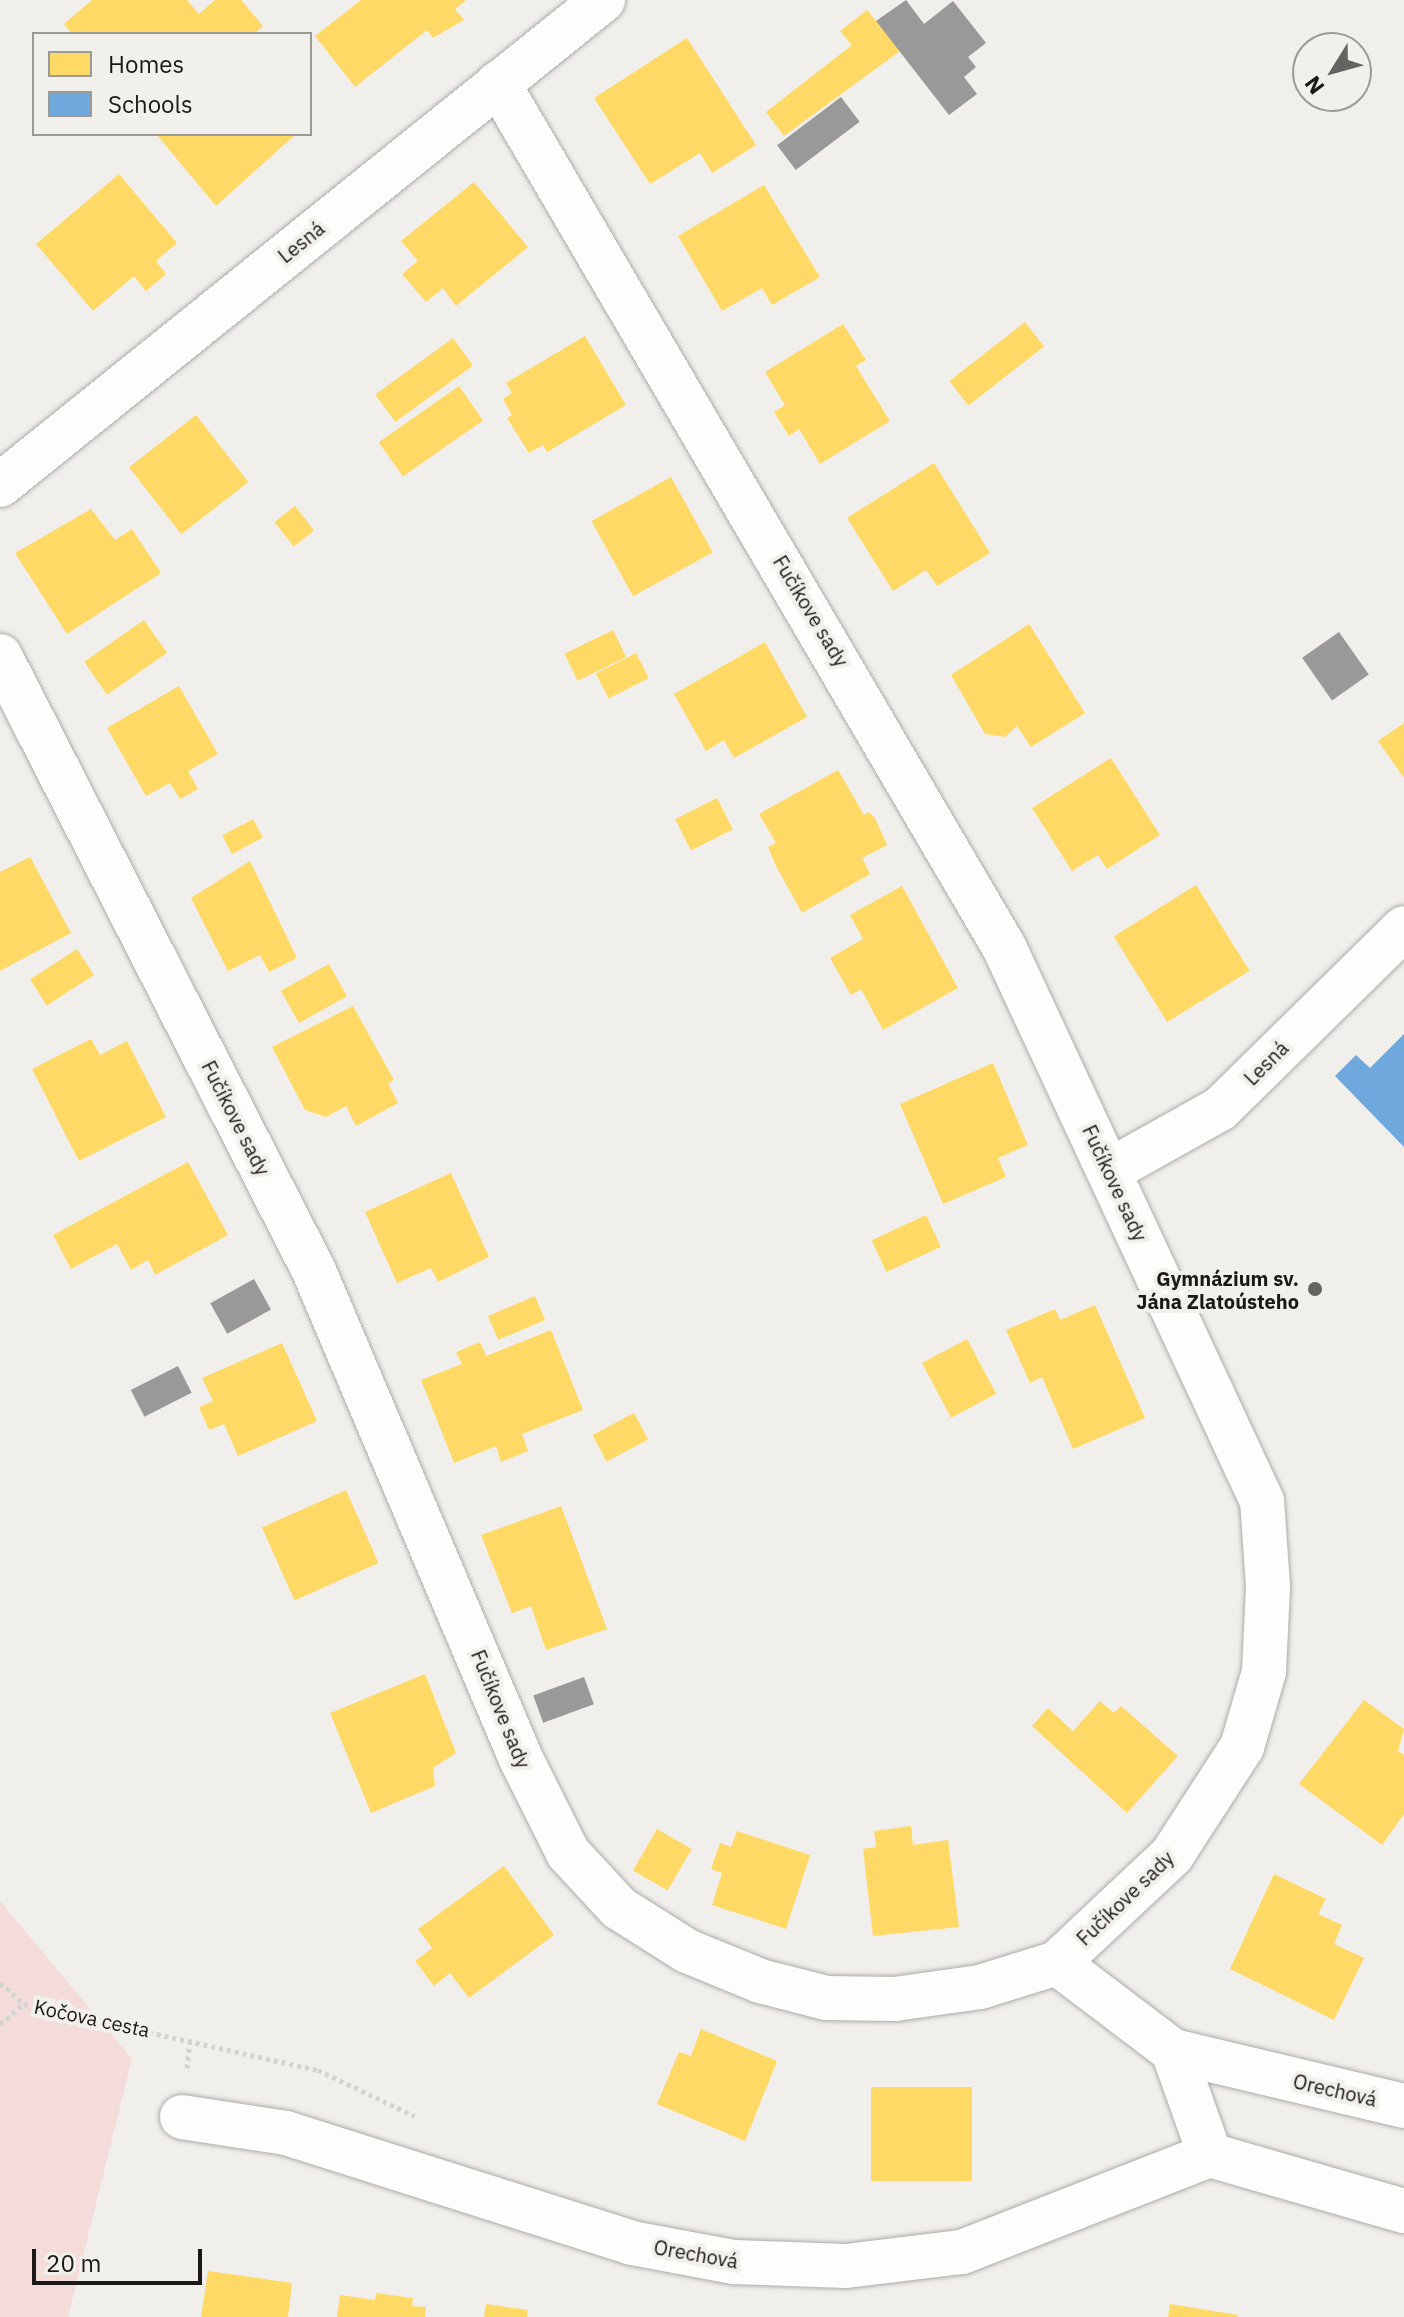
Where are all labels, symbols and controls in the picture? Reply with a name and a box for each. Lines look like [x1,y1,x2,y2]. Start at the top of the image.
legend [32,32,312,136]
north arrow [1292,32,1372,112]
text: Homes [108,48,184,80]
text: N [1298,70,1330,101]
text: Schools [108,88,193,120]
street label: Lesná [273,216,329,268]
street label: Fučíkove sady [768,551,854,671]
street label: Lesná [1239,1036,1293,1090]
street label: Fučíkove sady [197,1057,275,1179]
street label: Fučíkove sady [1078,1121,1152,1245]
place label: Gymnázium sv. Jána Zlatoústeho [1136,1266,1299,1313]
marker: Gymnázium sv. Jána Zlatoústeho [1306,1280,1324,1298]
street label: Fučíkove sady [466,1646,536,1772]
street label: Fučíkove sady [1071,1846,1179,1950]
street label: Kočova cesta [32,1994,152,2042]
street label: Orechová [1291,2069,1379,2111]
scale bar [36,2233,206,2283]
street label: Orechová [652,2235,740,2273]
text: 20 m [46,2247,101,2279]

